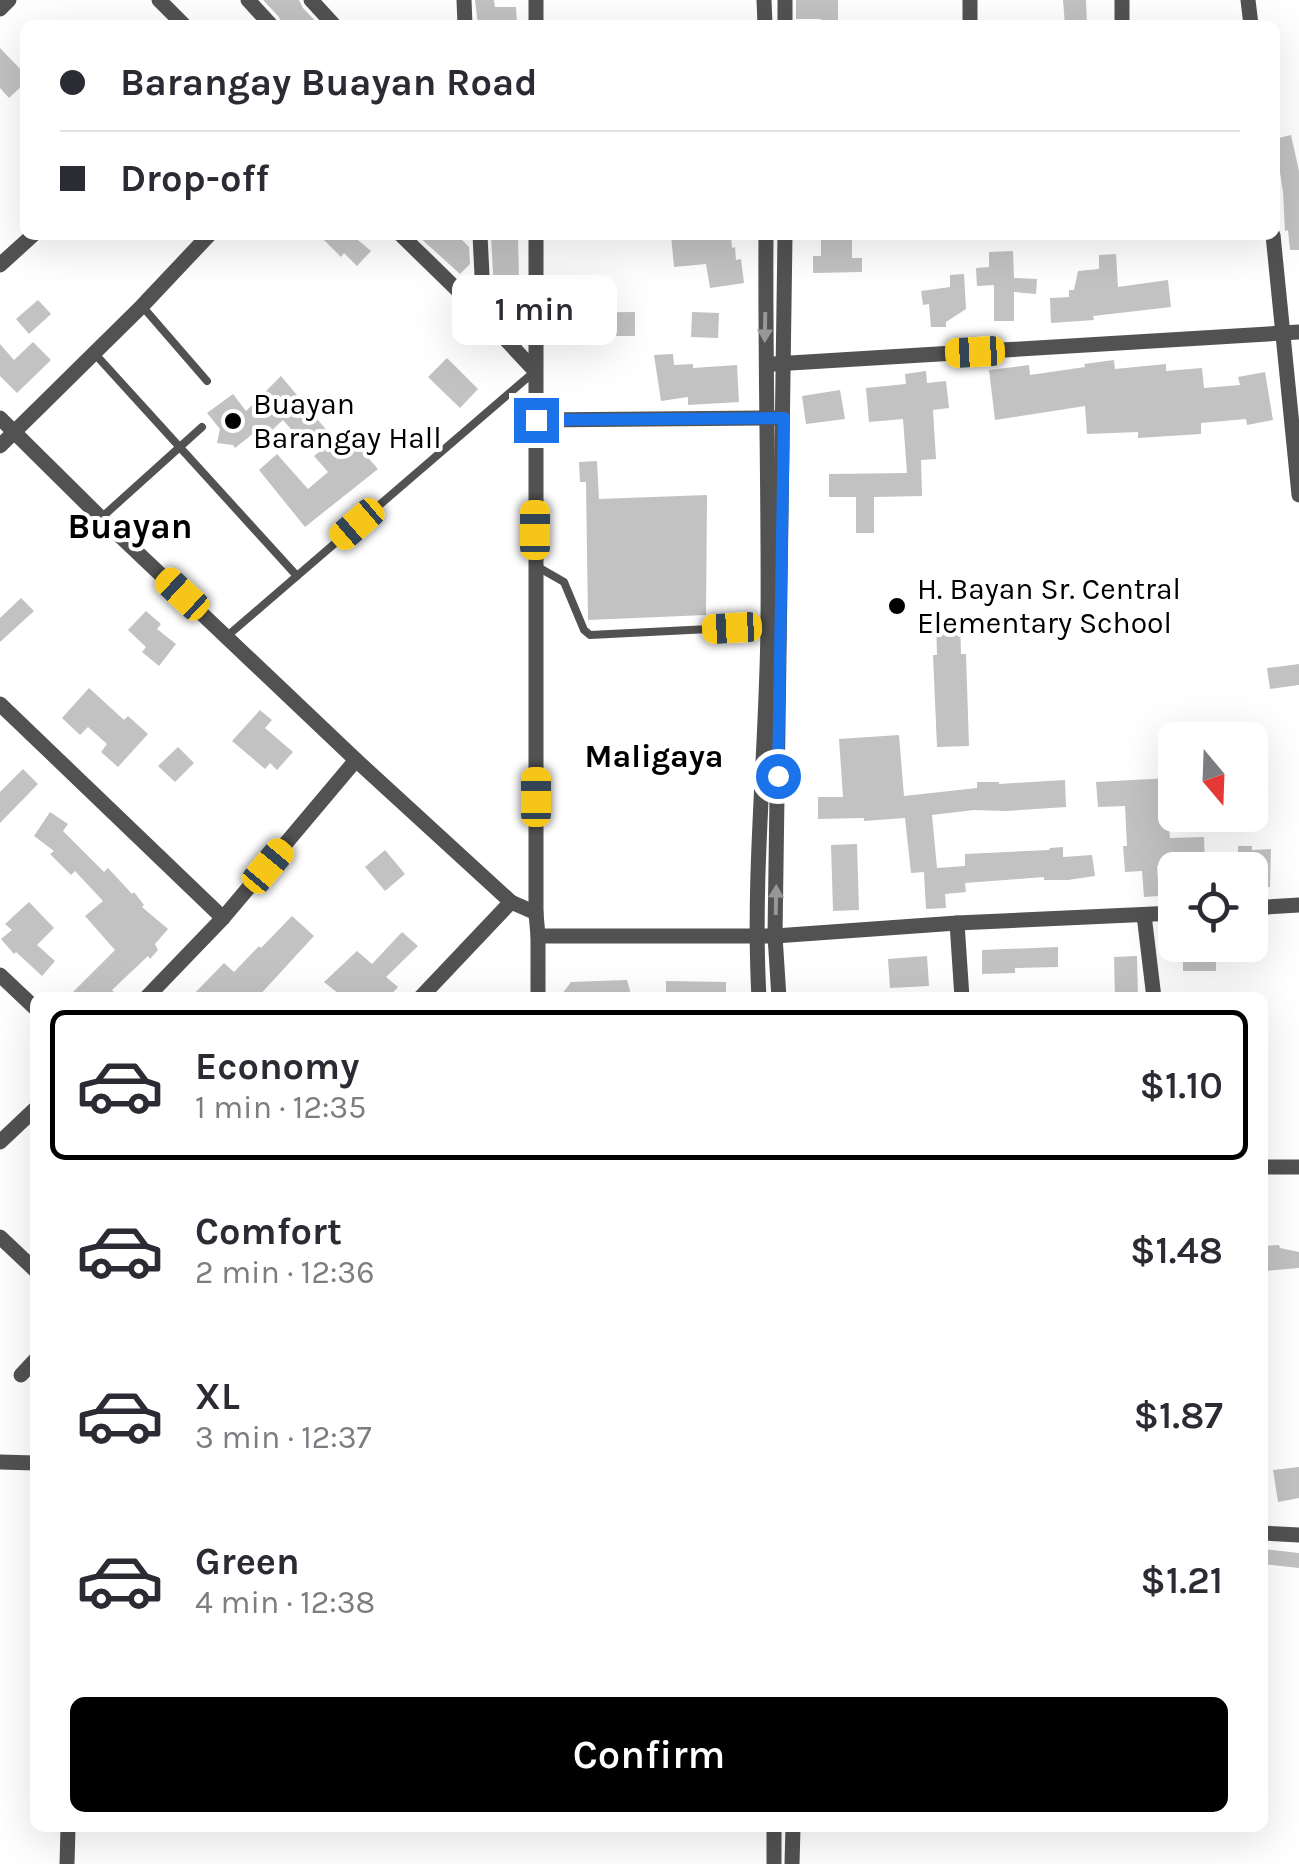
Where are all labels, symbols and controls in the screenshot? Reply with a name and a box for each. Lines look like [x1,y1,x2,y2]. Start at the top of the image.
text: Barangay Buayan Road [120,60,538,105]
text: Drop-off [120,156,269,201]
callout: 1 min [454,275,618,345]
text: 1 min [495,291,574,328]
one-way arrow [757,312,773,344]
car [944,335,1006,369]
place label: Buayan Barangay Hall [253,386,442,456]
route end [514,398,559,443]
marker: Buayan Barangay Hall [222,410,244,432]
car [325,493,389,555]
car [520,500,550,560]
district label: Buayan [67,506,193,548]
car [150,563,214,625]
place label: H. Bayan Sr. Central Elementary School [917,571,1181,641]
marker: H. Bayan Sr. Central Elementary School [886,595,908,617]
car [701,611,763,645]
north arrow [1158,722,1268,832]
map controls [1158,722,1268,962]
district label: Maligaya [584,738,724,775]
route start [756,754,801,799]
car [521,767,551,827]
car [237,833,299,899]
button: locate [1158,852,1268,962]
one-way arrow [768,884,784,916]
icon: car [75,1040,165,1130]
text: Economy [195,1044,359,1089]
text: $1.10 [1139,1063,1223,1108]
text: 1 min · 12:35 [195,1089,366,1126]
icon: car [75,1205,165,1295]
text: Comfort [195,1209,342,1254]
text: $1.48 [1130,1228,1223,1273]
text: 2 min · 12:36 [195,1254,375,1291]
icon: car [75,1370,165,1460]
text: XL [195,1374,240,1419]
text: $1.87 [1134,1393,1223,1438]
text: 3 min · 12:37 [195,1419,372,1456]
icon: car [75,1535,165,1625]
text: Green [195,1539,300,1584]
text: $1.21 [1140,1558,1223,1603]
text: 4 min · 12:38 [195,1584,375,1621]
button: Confirm [70,1697,1228,1812]

